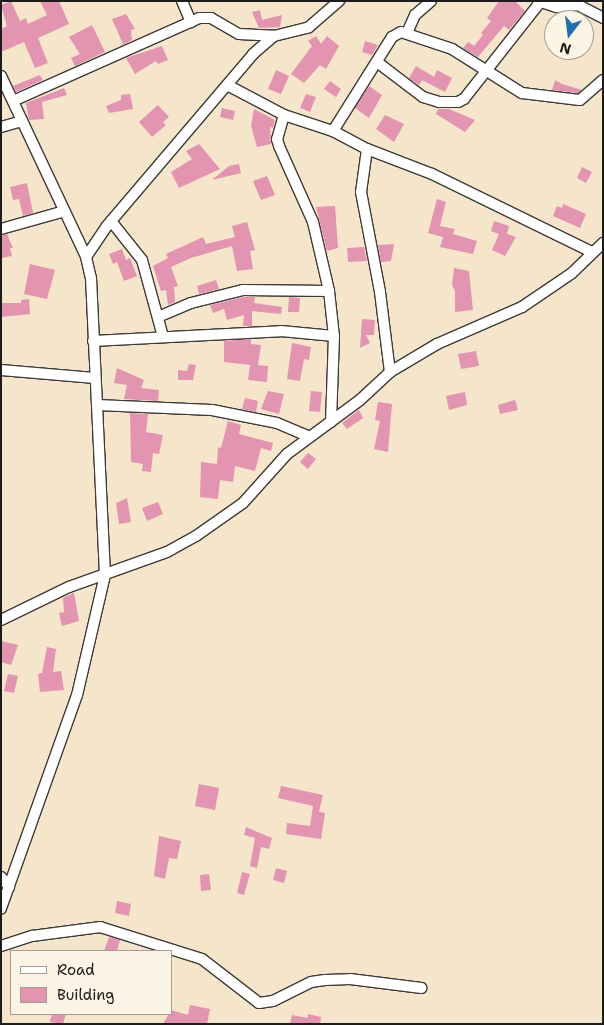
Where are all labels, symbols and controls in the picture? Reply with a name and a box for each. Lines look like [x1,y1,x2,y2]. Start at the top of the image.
north arrow [544,10,594,60]
text: N [558,38,573,59]
legend [10,950,172,1015]
text: Road [57,960,95,980]
text: Building [57,985,114,1005]

